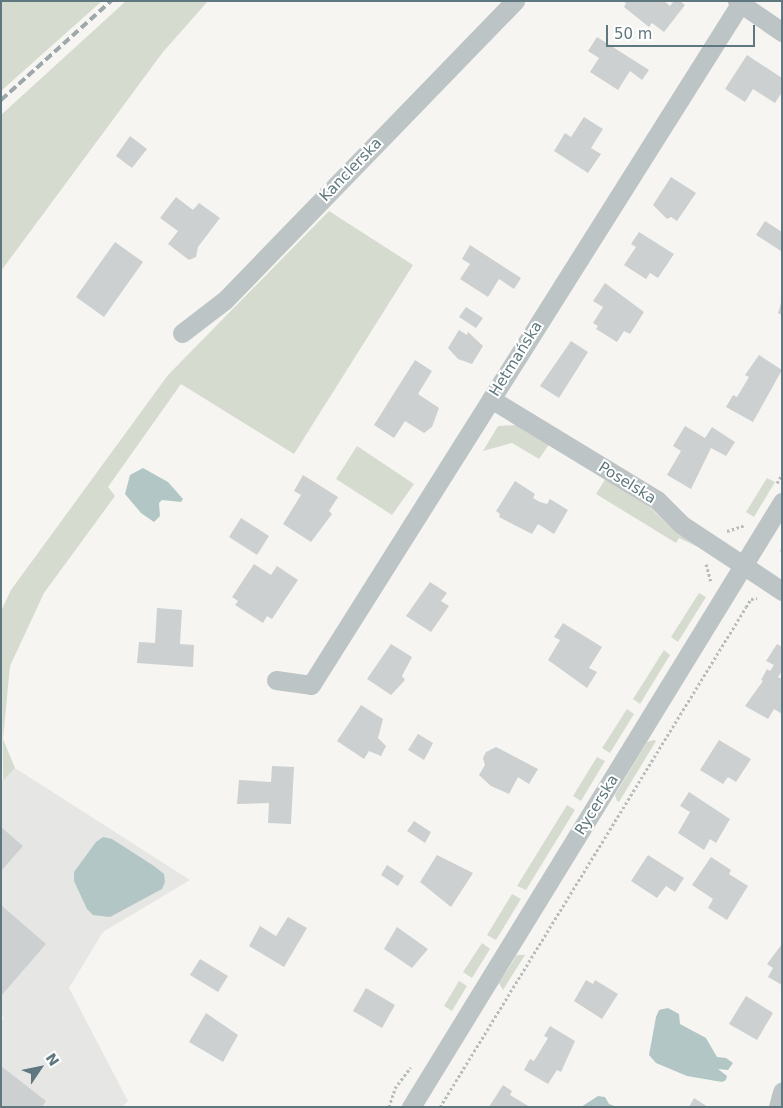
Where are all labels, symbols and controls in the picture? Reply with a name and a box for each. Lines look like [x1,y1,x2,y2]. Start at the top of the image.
scale bar [608,15,757,47]
text: 50 m [614,25,652,43]
street label: Kanclerska [316,134,386,206]
street label: Hetmańska [486,318,546,400]
street label: Poselska [595,458,659,508]
street label: Rycerska [571,772,623,838]
north arrow [15,1043,65,1093]
text: N [43,1050,62,1069]

